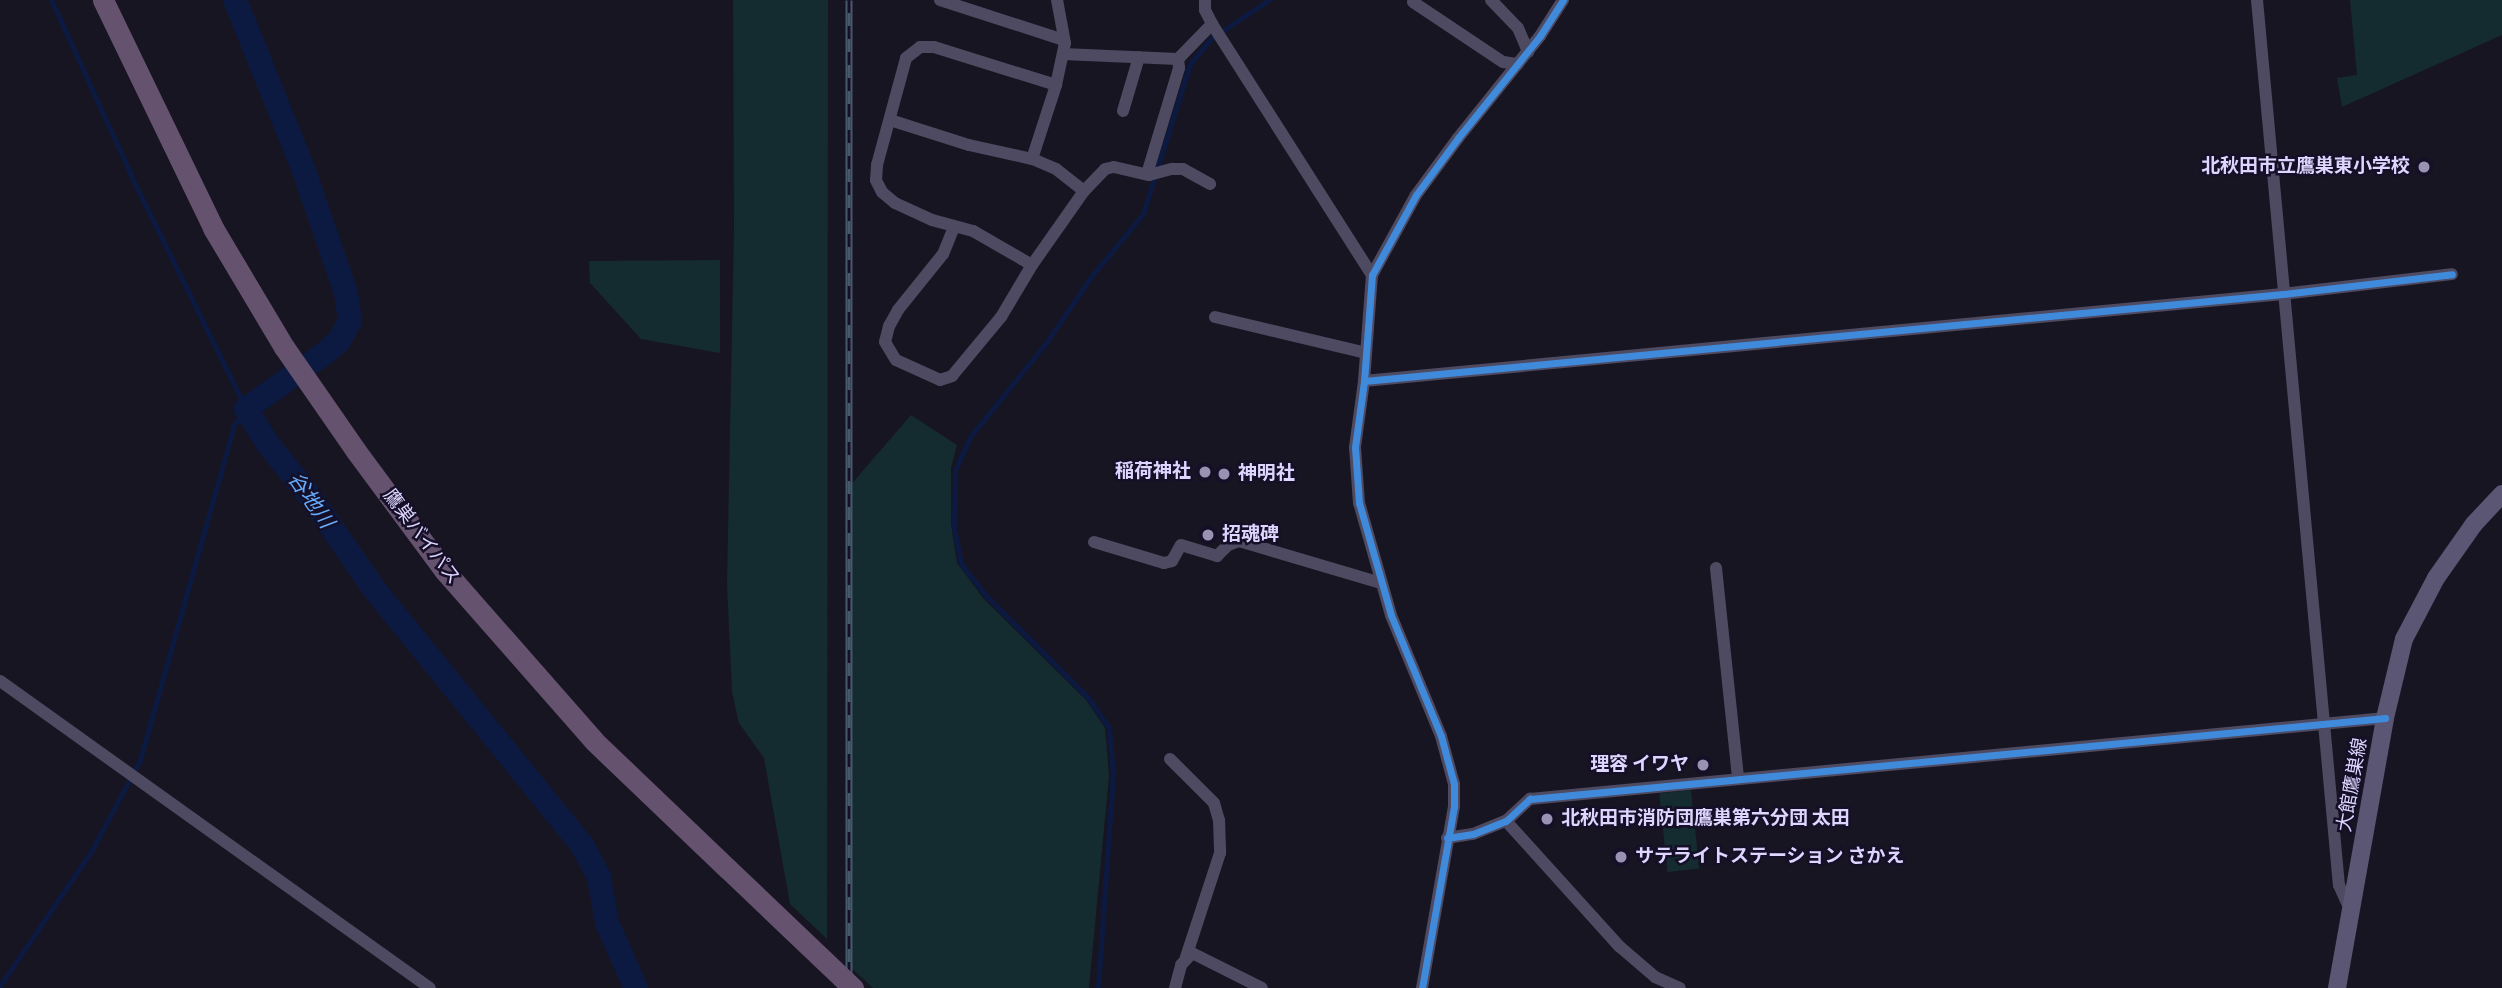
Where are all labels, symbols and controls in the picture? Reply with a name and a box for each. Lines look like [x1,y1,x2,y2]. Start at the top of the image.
place label: 北秋田市立鷹巣東小学校 [2201,156,2410,178]
marker: 北秋田市立鷹巣東小学校 [2416,159,2432,175]
place label: 稲荷神社 [1115,461,1191,483]
place label: 神明社 [1238,463,1295,485]
marker: 稲荷神社 [1197,464,1213,480]
marker: 神明社 [1216,466,1232,482]
water label: 谷地川 [283,467,339,533]
street label: 鷹巣バイパス [378,485,464,589]
place label: 招魂碑 [1222,524,1279,546]
marker: 招魂碑 [1200,527,1216,543]
street label: 大館鷹巣線 [2334,736,2372,834]
place label: 理容 イワヤ [1590,754,1689,776]
marker: 理容 イワヤ [1695,757,1711,773]
place label: 北秋田市消防団鷹巣第六分団 太田 [1561,808,1850,830]
marker: 北秋田市消防団鷹巣第六分団 太田 [1539,811,1555,827]
place label: サテライトステーション さかえ [1635,846,1905,868]
marker: サテライトステーション さかえ [1613,849,1629,865]

